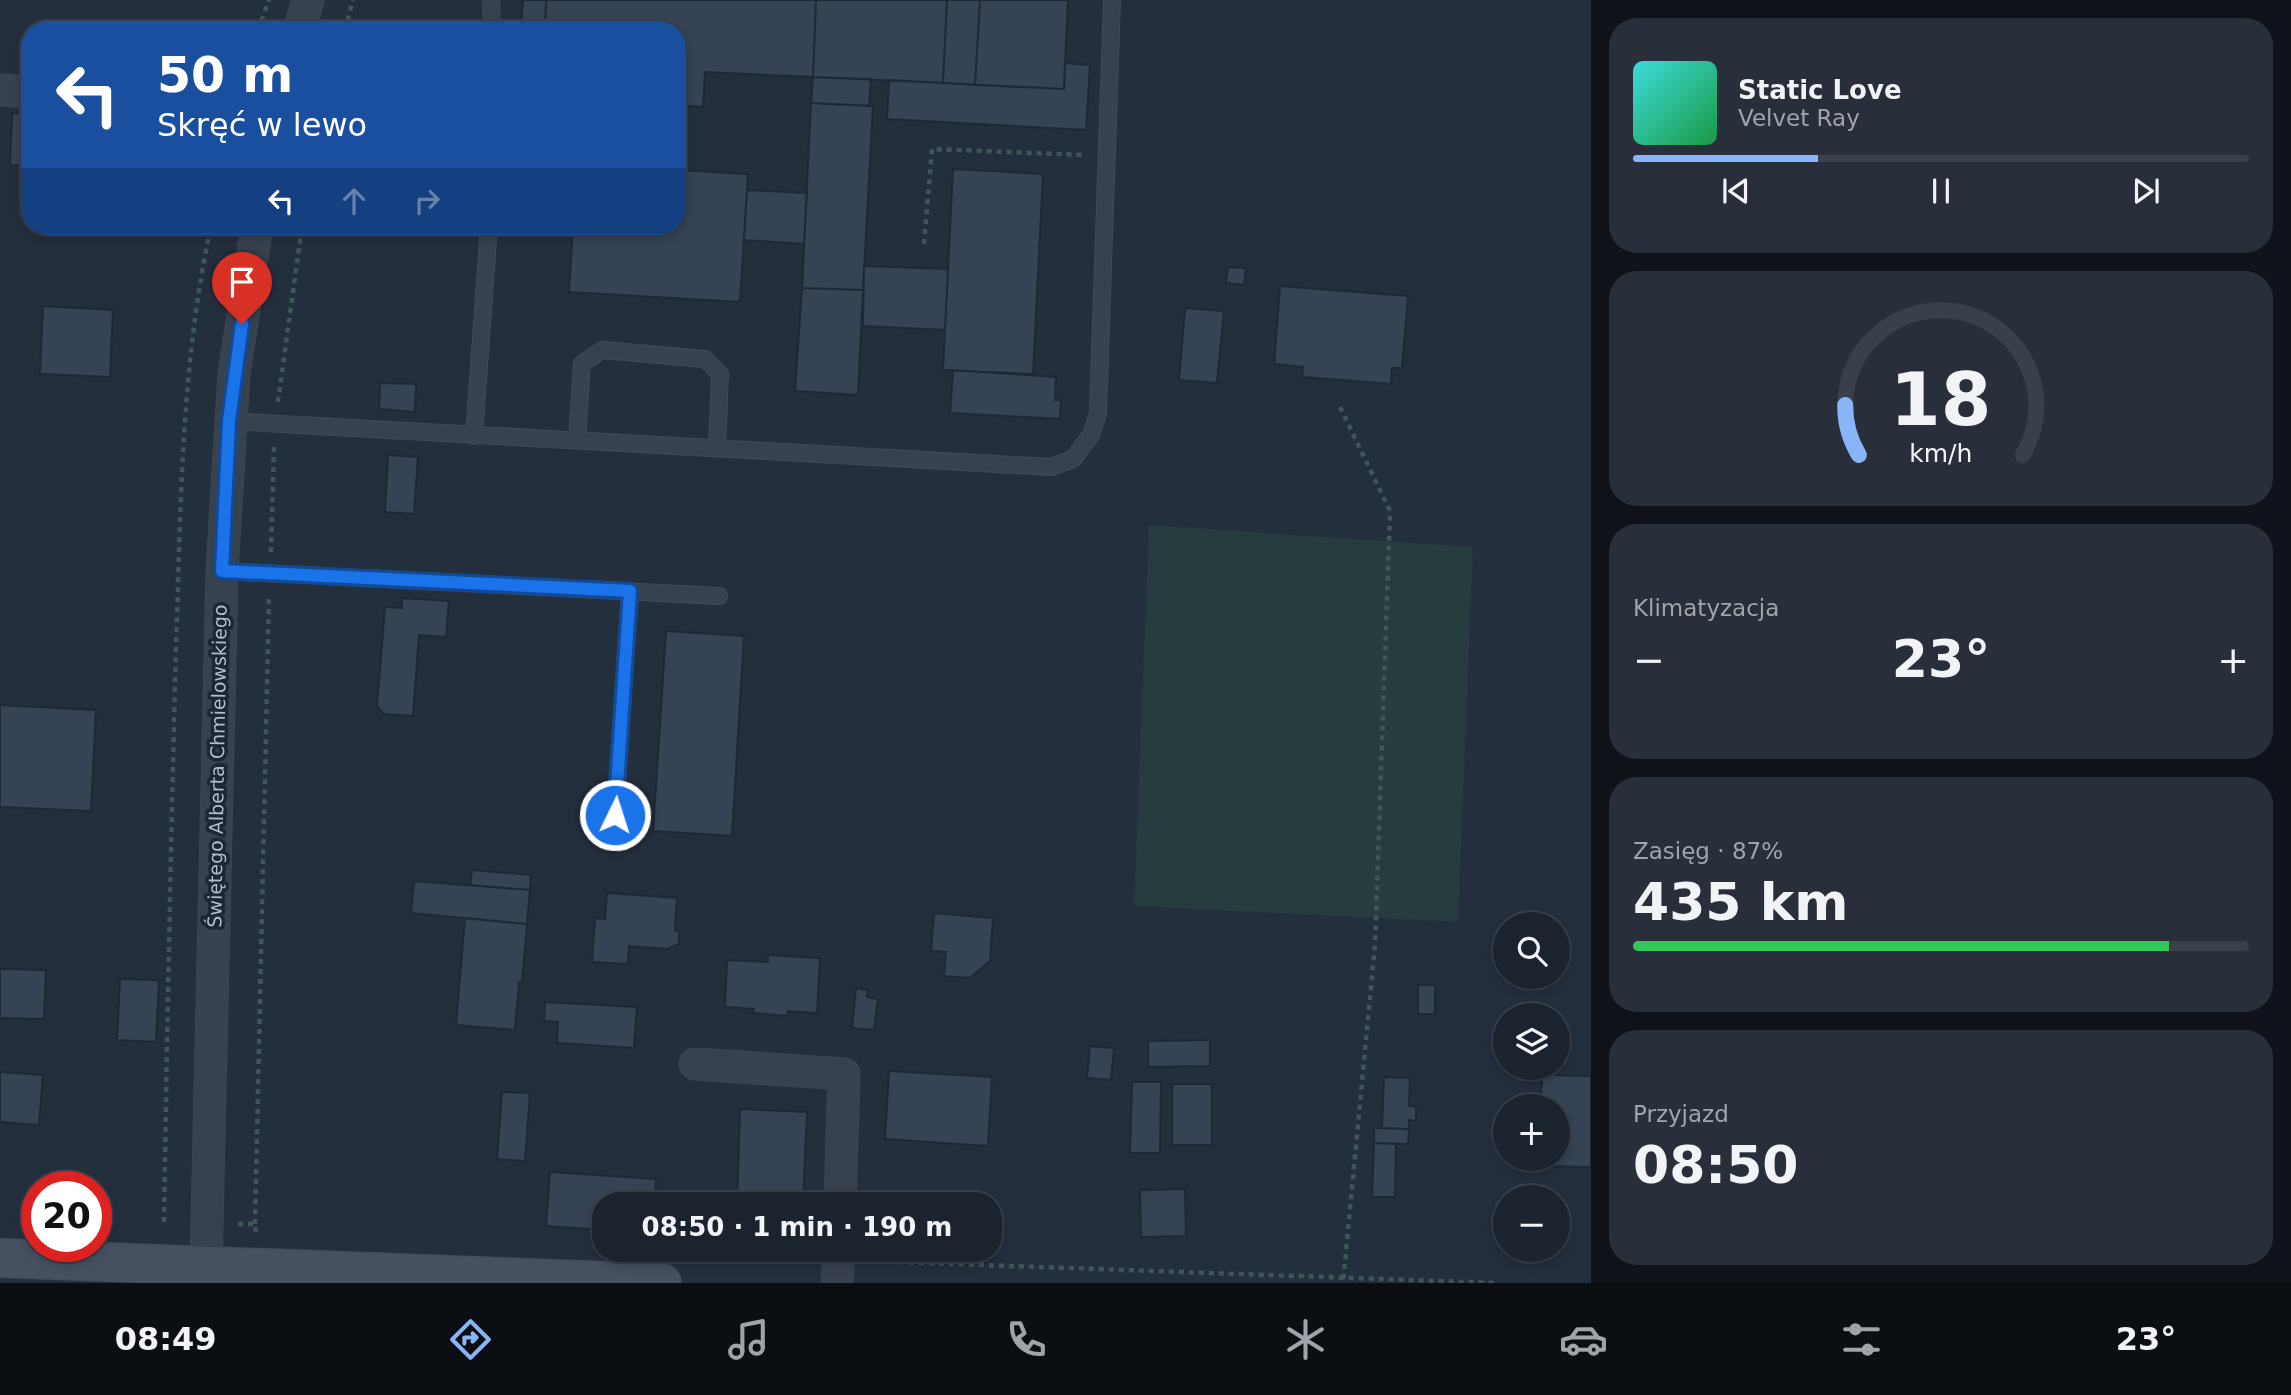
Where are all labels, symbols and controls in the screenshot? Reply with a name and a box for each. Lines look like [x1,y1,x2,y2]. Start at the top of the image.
text: 50 m [157,47,293,104]
icon: left [42,49,133,140]
text: Static Love [1738,75,1902,105]
text: Velvet Ray [1738,105,1860,131]
text: Skręć w lewo [157,106,367,144]
icon: previous [1717,172,1755,210]
icon: pause [1922,172,1960,210]
icon: next [2127,172,2165,210]
icon: left [262,182,300,220]
icon: ahead [335,182,373,220]
icon: right [408,182,446,220]
pin [212,252,272,324]
icon: arrive [223,263,261,301]
text: 18 [1890,357,1992,442]
text: km/h [1909,438,1973,467]
text: Klimatyzacja [1633,595,1779,621]
street label: Świętego Alberta Chmielowskiego [202,604,231,928]
text: 23° [1892,629,1990,689]
text: − [1633,638,1665,682]
text: + [2217,638,2249,682]
position arrow [578,778,652,852]
text: Zasięg · 87% [1633,838,1783,864]
text: 435 km [1633,872,1848,932]
map controls [1493,912,1570,1262]
button: search [1493,912,1570,989]
button: layers [1493,1003,1570,1080]
button: + [1493,1094,1570,1171]
text: Przyjazd [1633,1101,1729,1127]
text: 08:50 [1633,1135,1799,1195]
speed limit sign: 20 [21,1171,112,1262]
button: − [1493,1185,1570,1262]
text: 08:50 · 1 min · 190 m [642,1212,952,1242]
icon: directions [446,1315,495,1364]
icon: music [724,1315,773,1364]
icon: phone [1002,1315,1051,1364]
icon: climate [1281,1315,1330,1364]
icon: car [1559,1315,1608,1364]
icon: filters [1837,1315,1886,1364]
text: 08:49 [115,1320,217,1358]
text: 23° [2116,1320,2176,1358]

